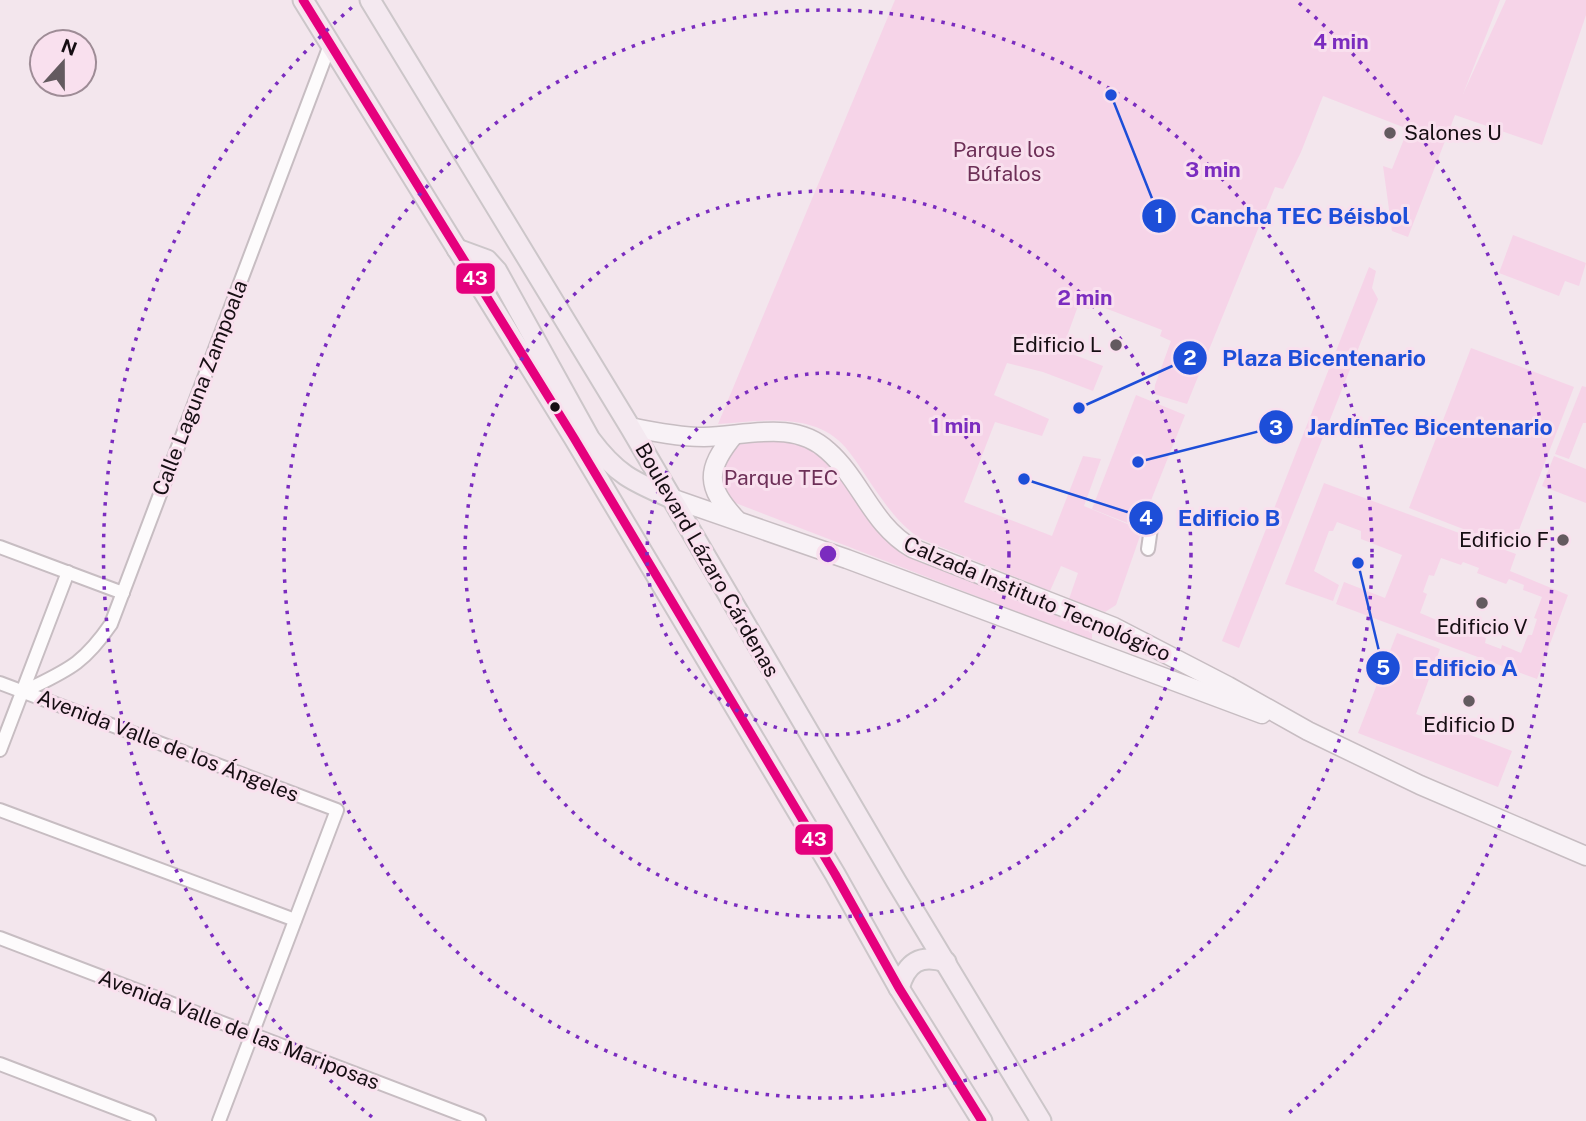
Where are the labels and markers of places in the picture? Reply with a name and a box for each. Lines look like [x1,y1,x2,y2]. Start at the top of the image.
place label: Salones U [1404,120,1502,145]
marker: Salones U [1382,125,1398,141]
callout: Cancha TEC Béisbol [1141,194,1424,238]
place label: Edificio L [1012,332,1102,357]
callout: Plaza Bicentenario [1173,336,1440,380]
marker: Edificio L [1108,337,1124,353]
unlabelled marker [548,400,562,414]
callout: JardínTec Bicentenario [1259,405,1567,449]
callout: Edificio B [1128,496,1294,540]
place label: Edificio F [1459,527,1549,552]
marker: Edificio F [1555,532,1571,548]
centre of rings [816,542,840,566]
marker: Edificio V [1474,595,1490,611]
place label: Edificio V [1436,614,1528,639]
callout: Edificio A [1365,646,1532,690]
marker: Edificio D [1461,693,1477,709]
place label: Edificio D [1423,712,1515,737]

